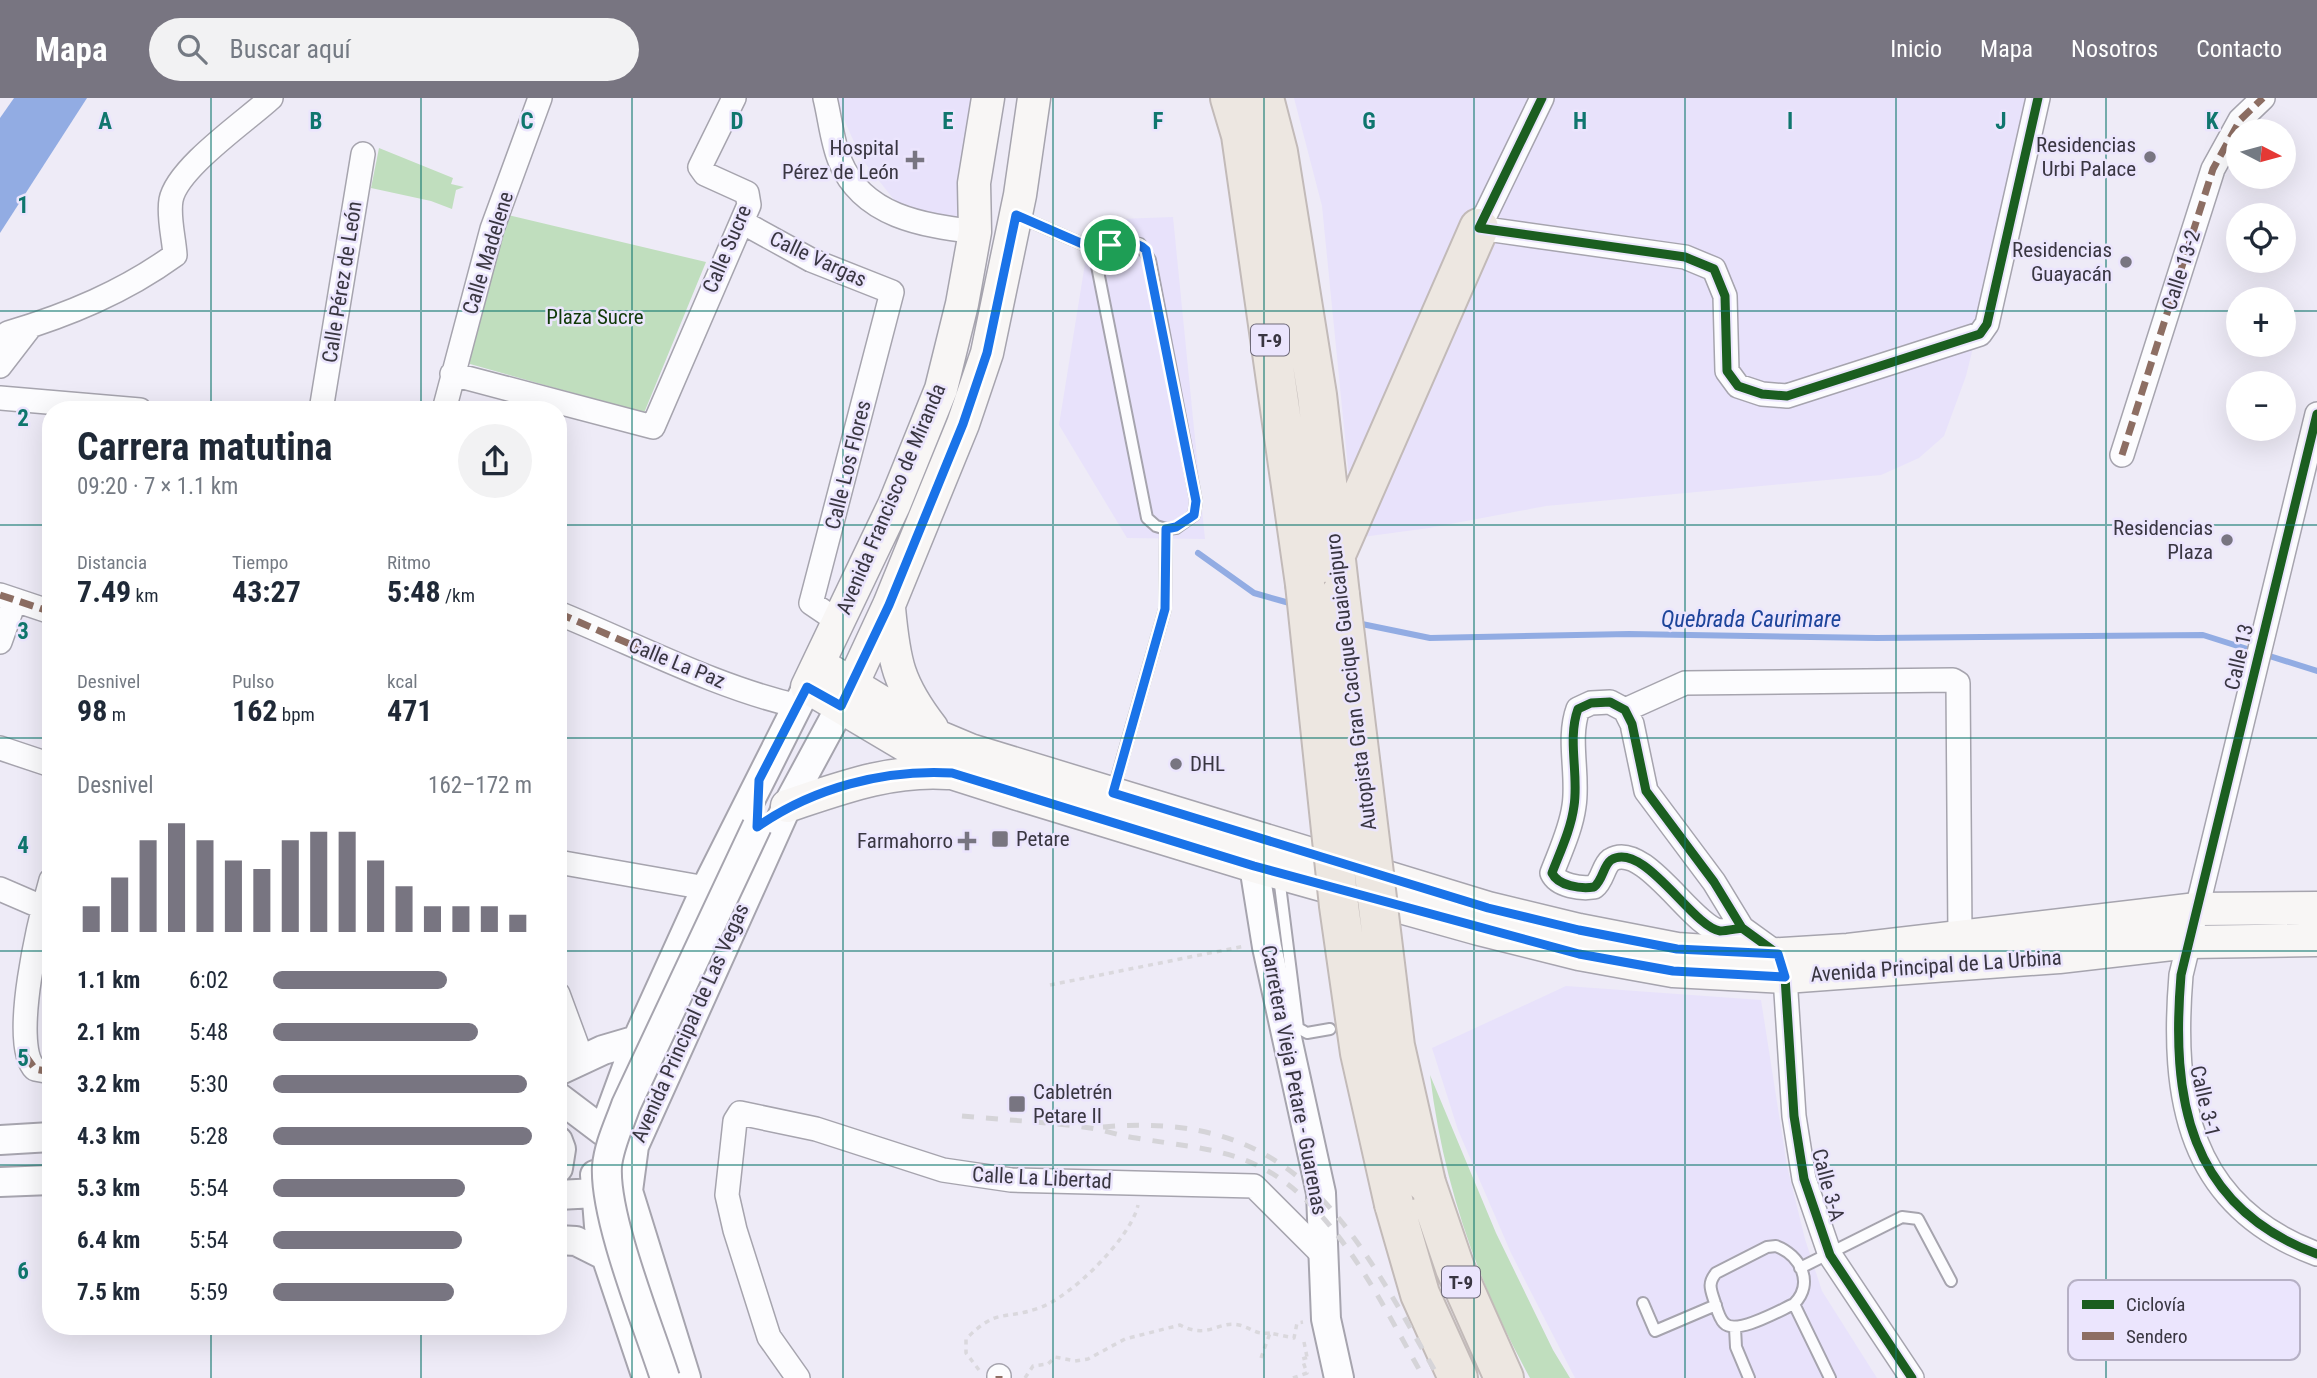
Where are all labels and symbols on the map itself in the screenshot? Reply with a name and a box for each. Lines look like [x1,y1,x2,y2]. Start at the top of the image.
text: A [98,108,112,135]
text: B [310,108,322,135]
text: C [520,108,534,135]
text: D [731,108,744,135]
text: E [942,108,954,135]
text: F [1153,108,1164,135]
text: G [1362,108,1376,135]
text: H [1573,108,1587,135]
text: I [1787,108,1793,135]
text: J [1995,108,2007,135]
text: K [2206,108,2219,135]
north arrow [2226,119,2296,189]
place label: Residencias Urbi Palace [2036,133,2136,181]
place label: Hospital Pérez de León [782,136,899,184]
marker: Residencias Urbi Palace [2142,149,2158,165]
marker: Hospital Pérez de León [905,150,925,170]
street label: Calle Madelene [458,189,518,317]
text: 1 [17,192,29,219]
street label: Calle Pérez de León [317,199,367,365]
street label: Calle Sucre [698,201,756,297]
pin [1080,215,1140,275]
street label: Calle Vargas [766,226,870,292]
street label: Calle 13-2 [2157,227,2205,313]
place label: Residencias Guayacán [2012,238,2112,286]
marker: Residencias Guayacán [2118,254,2134,270]
park label: Plaza Sucre [546,305,644,329]
road number: T-9 [1251,324,1289,356]
street label: Avenida Francisco de Miranda [831,380,951,618]
street label: Calle Los Flores [820,398,876,532]
text: 2 [17,405,29,432]
place label: Residencias Plaza [2113,516,2213,564]
street label: Autopista Gran Cacique Guaicaipuro [1321,532,1381,832]
marker: Residencias Plaza [2219,532,2235,548]
water label: Quebrada Caurimare [1661,606,1841,633]
text: 3 [17,618,29,645]
street label: Calle 13 [2220,622,2258,692]
street label: Calle La Paz [625,633,729,693]
place label: DHL [1190,752,1225,776]
marker: DHL [1168,756,1184,772]
place label: Petare [1016,827,1070,851]
place label: Farmahorro [857,829,953,853]
marker: Petare [990,829,1010,849]
text: 4 [17,832,29,859]
marker: Farmahorro [959,833,975,849]
street label: Avenida Principal de Las Vegas [626,900,754,1146]
street label: Carretera Vieja Petare - Guarenas [1256,943,1332,1217]
street label: Avenida Principal de La Urbina [1810,945,2062,987]
text: 5 [17,1045,29,1072]
street label: Calle 3-1 [2185,1063,2225,1139]
place label: Cabletrén Petare II [1033,1080,1112,1128]
marker: Cabletrén Petare II [1007,1094,1027,1114]
street label: Calle 3-A [1807,1146,1849,1224]
street label: Calle La Libertad [972,1162,1112,1194]
text: 6 [17,1258,29,1285]
road number: T-9 [1442,1266,1480,1298]
legend [2068,1280,2300,1360]
text: Ciclovía [2126,1293,2185,1316]
text: Sendero [2126,1325,2187,1348]

